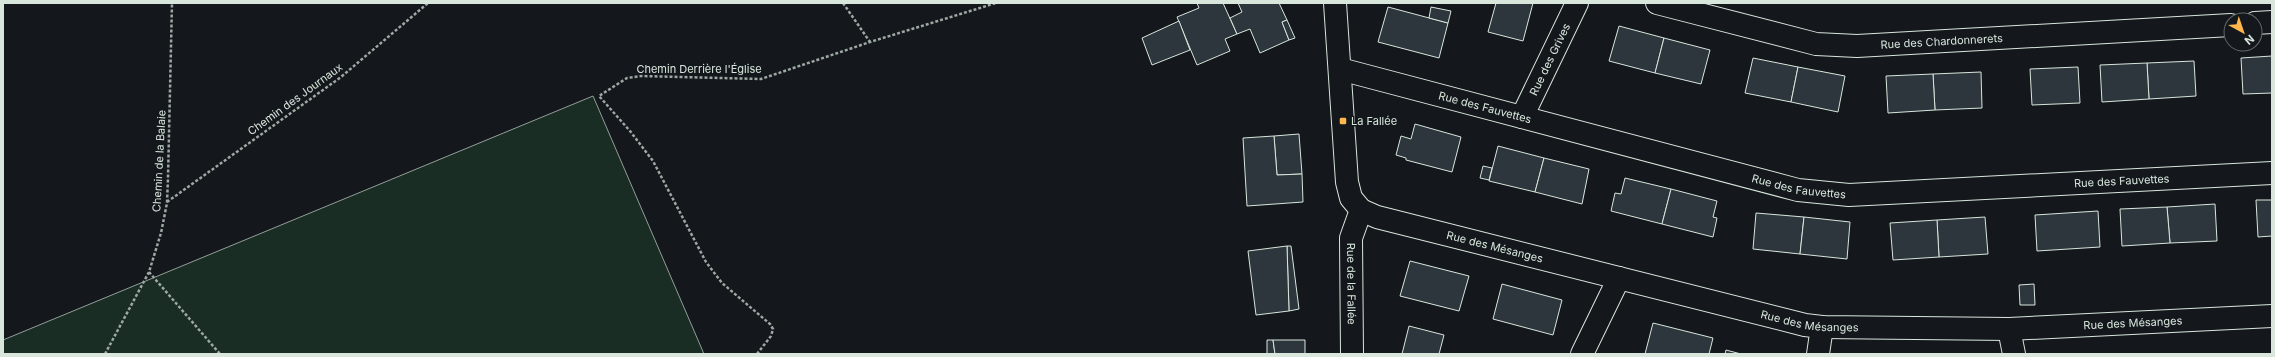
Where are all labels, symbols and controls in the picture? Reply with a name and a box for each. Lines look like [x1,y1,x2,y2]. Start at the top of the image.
north arrow [2223,12,2263,52]
street label: Rue des Grives [1526,21,1573,98]
street label: Rue des Chardonnerets [1880,31,2003,52]
text: N [2242,32,2257,48]
street label: Chemin des Journaux [245,60,345,138]
street label: Chemin Derrière l'Église [636,62,762,76]
street label: Rue des Fauvettes [1437,88,1533,126]
street label: Chemin de la Balaie [149,110,169,212]
place label: La Fallée [1351,114,1397,128]
marker: La Fallée [1338,116,1348,126]
street label: Rue des Fauvettes [1750,171,1847,202]
street label: Rue des Fauvettes [2074,171,2170,190]
street label: Rue des Mésanges [1445,228,1545,266]
street label: Rue de la Fallée [1344,243,1359,325]
street label: Rue des Mésanges [1759,307,1859,334]
street label: Rue des Mésanges [2083,313,2183,332]

